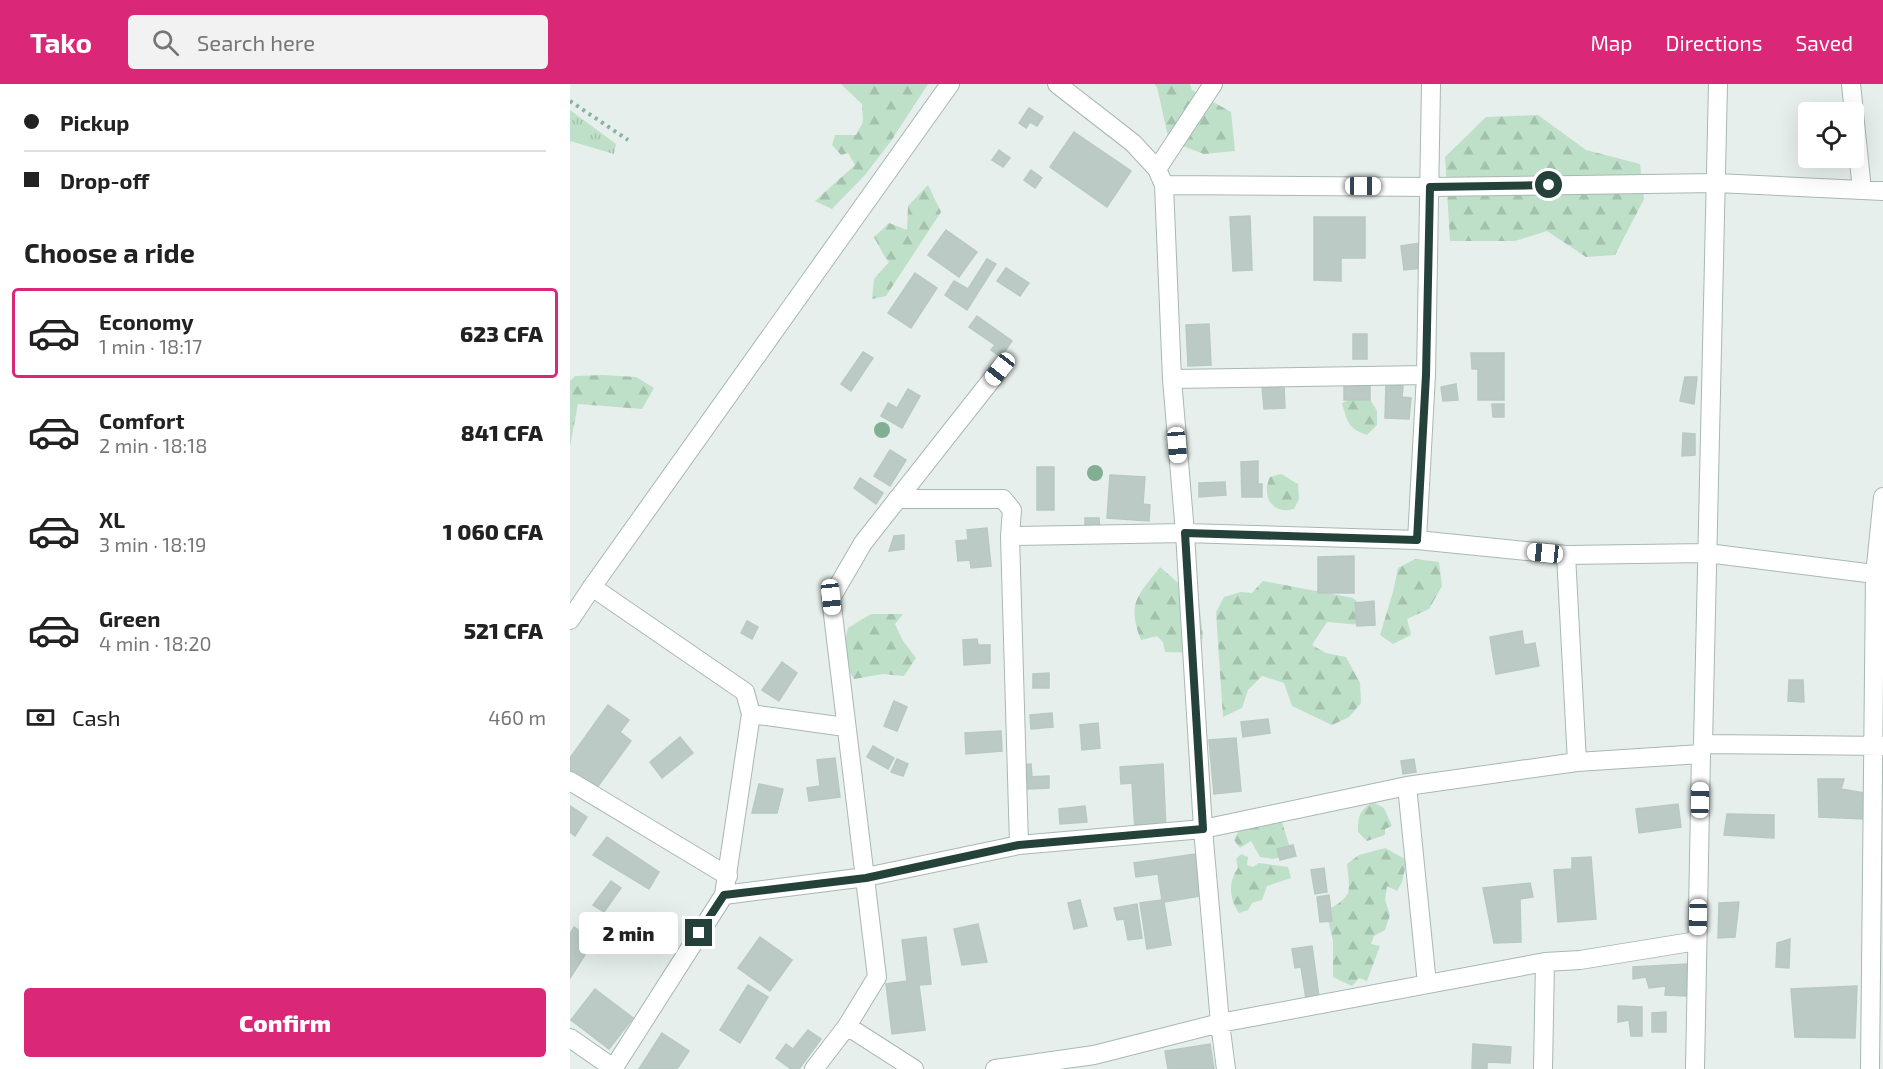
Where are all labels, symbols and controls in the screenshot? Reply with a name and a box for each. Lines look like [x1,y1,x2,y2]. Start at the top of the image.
search box [128,15,548,69]
text: Tako [30,25,92,59]
icon: search [149,26,182,59]
text: Search here [197,29,315,55]
text: Map [1590,30,1633,55]
text: Directions [1666,30,1762,55]
text: Saved [1795,30,1853,55]
map controls [1798,102,1864,168]
button: locate [1798,102,1864,168]
text: Pickup [60,109,129,135]
text: Drop-off [60,167,149,193]
route start [1535,171,1562,198]
car [1345,177,1381,195]
text: Choose a ride [24,236,195,268]
icon: car [27,306,81,360]
text: Economy [99,308,194,334]
text: 623 CFA [460,320,543,346]
text: 1 min · 18:17 [99,334,202,358]
car [982,349,1018,389]
icon: car [27,405,81,459]
text: Comfort [99,407,184,433]
text: 841 CFA [461,419,543,445]
car [1166,426,1188,464]
text: 2 min · 18:18 [99,433,207,457]
icon: car [27,504,81,558]
text: XL [99,506,125,532]
text: 1 060 CFA [443,518,543,544]
text: 3 min · 18:19 [99,532,207,556]
car [1526,542,1564,564]
car [820,578,842,616]
icon: car [27,603,81,657]
text: Green [99,605,161,631]
text: 521 CFA [464,617,543,643]
text: 4 min · 18:20 [99,631,212,655]
icon: cash [24,701,57,734]
text: Cash [72,704,121,730]
text: 460 m [488,705,546,729]
car [1691,782,1709,818]
car [1689,899,1707,935]
callout: 2 min [579,912,678,954]
route end [685,919,712,946]
text: 2 min [603,921,654,945]
button: Confirm [24,988,546,1057]

